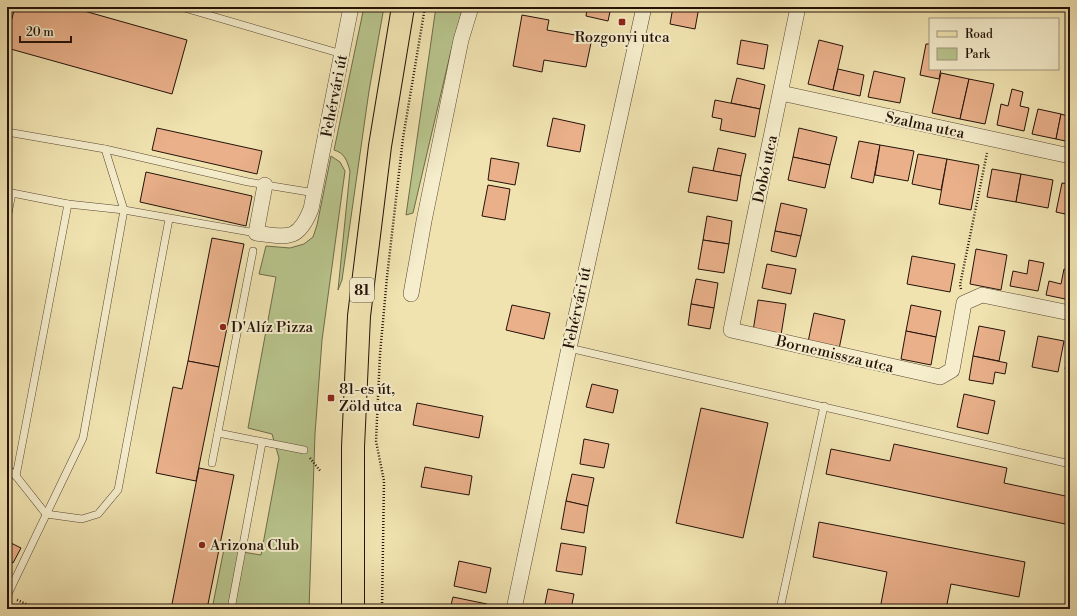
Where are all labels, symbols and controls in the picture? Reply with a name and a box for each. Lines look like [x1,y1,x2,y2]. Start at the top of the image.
marker: Rozgonyi utca [617,17,627,27]
scale bar [20,18,71,44]
legend [929,18,1059,70]
text: 20 m [26,25,54,40]
text: Road [965,27,993,42]
place label: Rozgonyi utca [574,28,670,47]
text: Park [965,47,991,62]
street label: Fehérvári út [317,53,352,139]
street label: Szalma utca [884,108,967,143]
street label: Dobó utca [749,133,782,205]
street label: Fehérvári út [559,265,596,351]
road number: 81 [350,278,374,302]
place label: D'Alíz Pizza [231,318,314,337]
marker: D'Alíz Pizza [218,322,228,332]
street label: Bornemissza utca [773,331,896,377]
place label: 81-es út, Zöld utca [339,380,403,416]
marker: 81-es út, Zöld utca [326,393,336,403]
place label: Arizona Club [209,536,299,555]
marker: Arizona Club [197,540,207,550]

